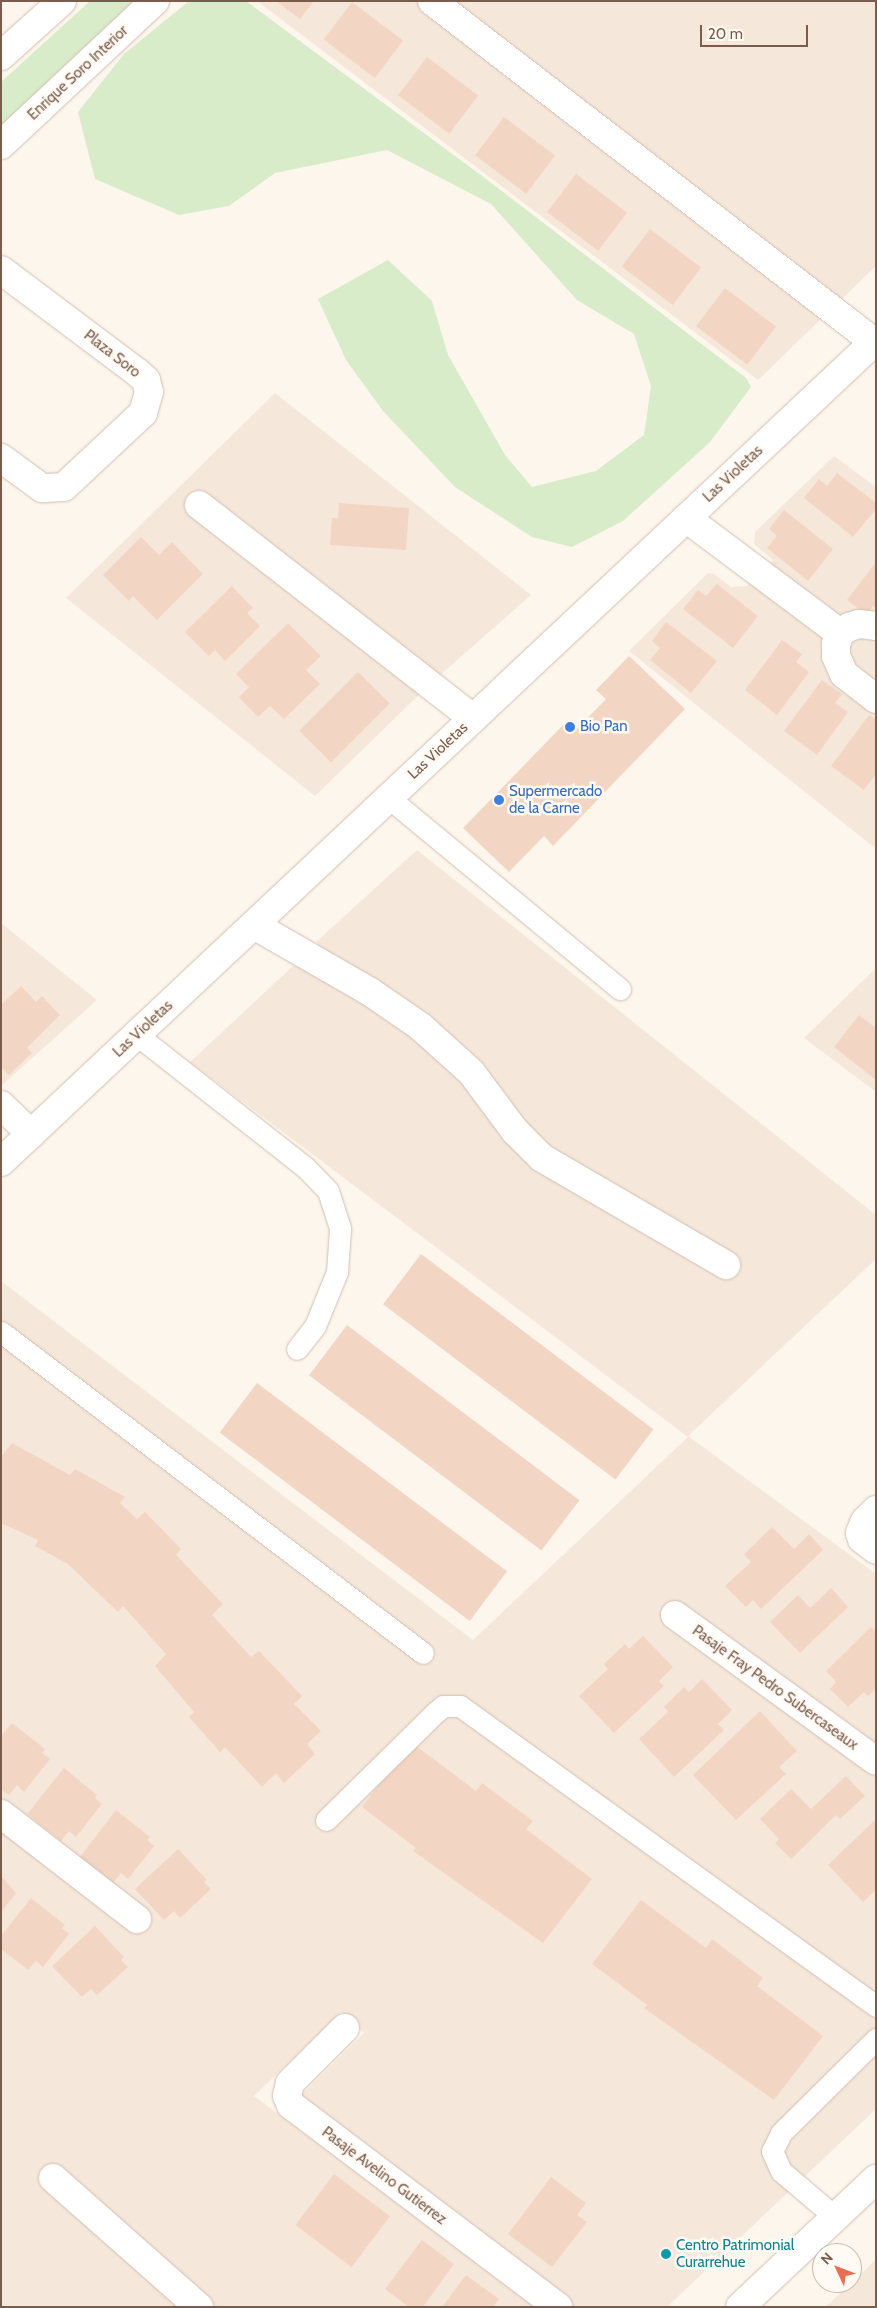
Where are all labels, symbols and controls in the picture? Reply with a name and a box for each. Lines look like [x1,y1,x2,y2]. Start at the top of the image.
scale bar [702,15,810,47]
street label: Enrique Soro Interior [24,22,132,124]
text: 20 m [708,25,743,43]
street label: Plaza Soro [80,326,144,382]
street label: Las Violetas [699,442,767,506]
place label: Bio Pan [580,718,628,736]
street label: Las Violetas [404,719,472,783]
marker: Bio Pan [564,721,576,733]
place label: Supermercado de la Carne [509,782,602,817]
marker: Supermercado de la Carne [493,794,505,806]
street label: Las Violetas [109,997,177,1061]
street label: Pasaje Fray Pedro Subercaseaux [689,1622,861,1754]
street label: Pasaje Avelino Gutierrez [318,2123,450,2229]
place label: Centro Patrimonial Curarrehue [676,2236,794,2271]
north arrow [812,2243,862,2293]
marker: Centro Patrimonial Curarrehue [660,2248,672,2260]
text: N [817,2249,837,2268]

